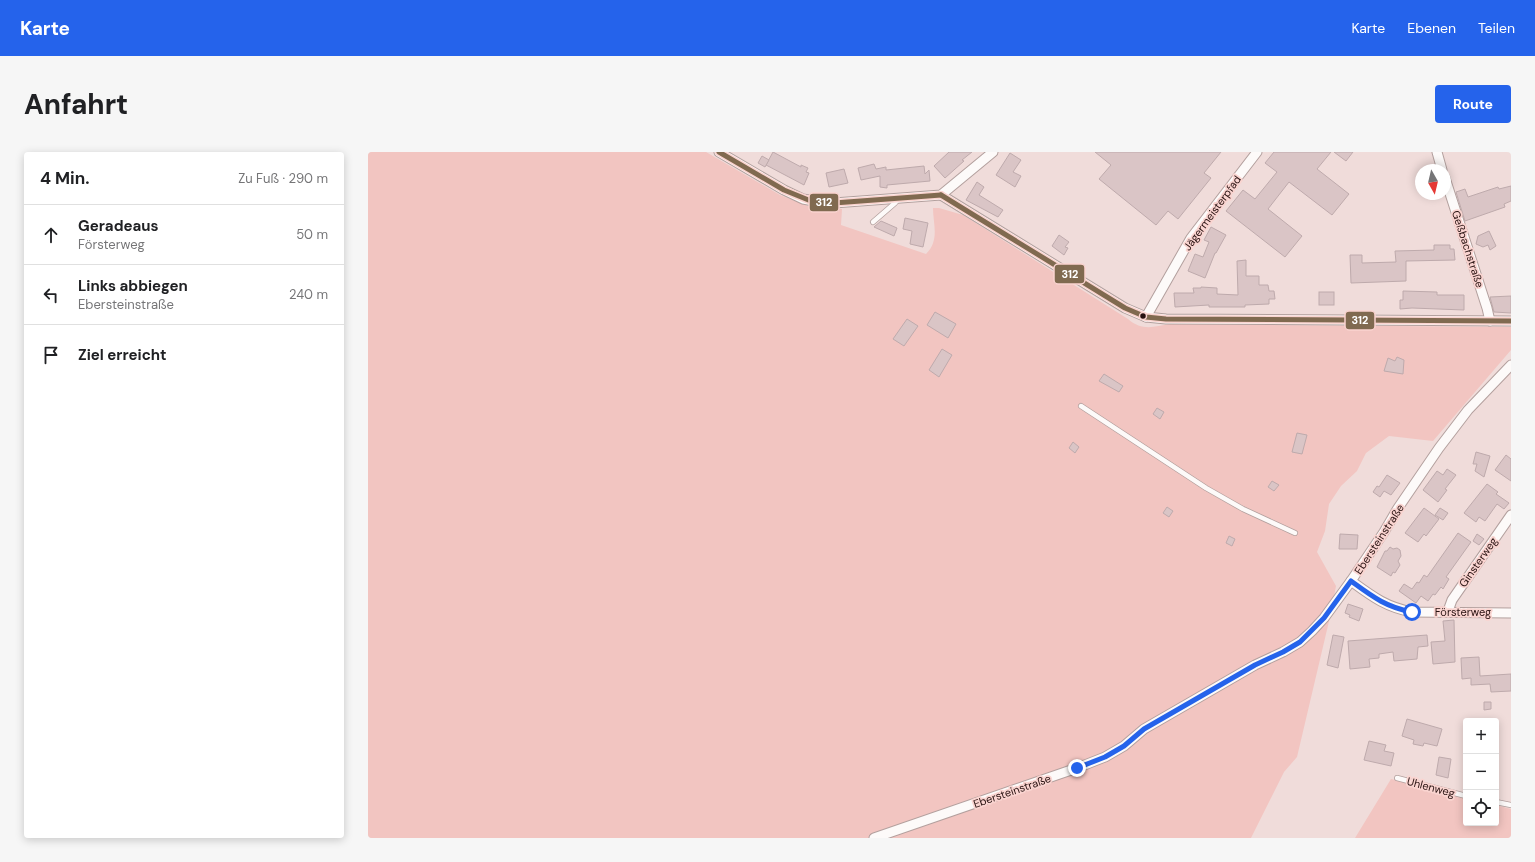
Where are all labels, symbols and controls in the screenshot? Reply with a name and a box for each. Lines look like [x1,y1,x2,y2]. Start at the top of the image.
text: Karte [20,16,70,41]
text: Karte [1351,19,1385,37]
text: Ebenen [1407,19,1456,37]
text: Teilen [1478,19,1515,37]
button: Route [1435,85,1511,123]
text: Anfahrt [24,86,128,123]
north arrow [1415,164,1451,200]
text: 4 Min. [40,167,90,189]
text: Zu Fuß · 290 m [238,170,328,187]
street label: Jägermeisterpfad [1180,173,1244,253]
line badge: 312 [809,193,839,212]
text: 312 [816,195,832,209]
street label: Geßbachstraße [1449,209,1487,289]
text: Geradeaus [78,216,159,236]
icon: ahead [40,224,62,246]
text: 50 m [296,226,328,243]
text: Försterweg [78,236,145,253]
line badge: 312 [1054,264,1085,284]
text: 312 [1062,267,1078,281]
text: Links abbiegen [78,276,188,296]
icon: left [40,284,62,306]
text: 240 m [289,286,328,303]
text: Ebersteinstraße [78,296,174,313]
unlabelled marker [1138,311,1148,321]
line badge: 312 [1345,311,1375,330]
text: 312 [1352,313,1368,327]
icon: arrive [40,344,62,366]
text: Ziel erreicht [78,345,167,365]
street label: Ebersteinstraße [1351,501,1407,577]
street label: Ginsterweg [1456,534,1500,590]
route start [1403,603,1421,621]
street label: Försterweg [1435,605,1491,619]
map controls [1463,718,1499,826]
button: + [1463,718,1499,754]
button: − [1463,754,1499,790]
route end [1068,759,1086,777]
street label: Ebersteinstraße [971,771,1053,811]
street label: Uhlenweg [1405,774,1457,800]
button: locate [1463,790,1499,826]

